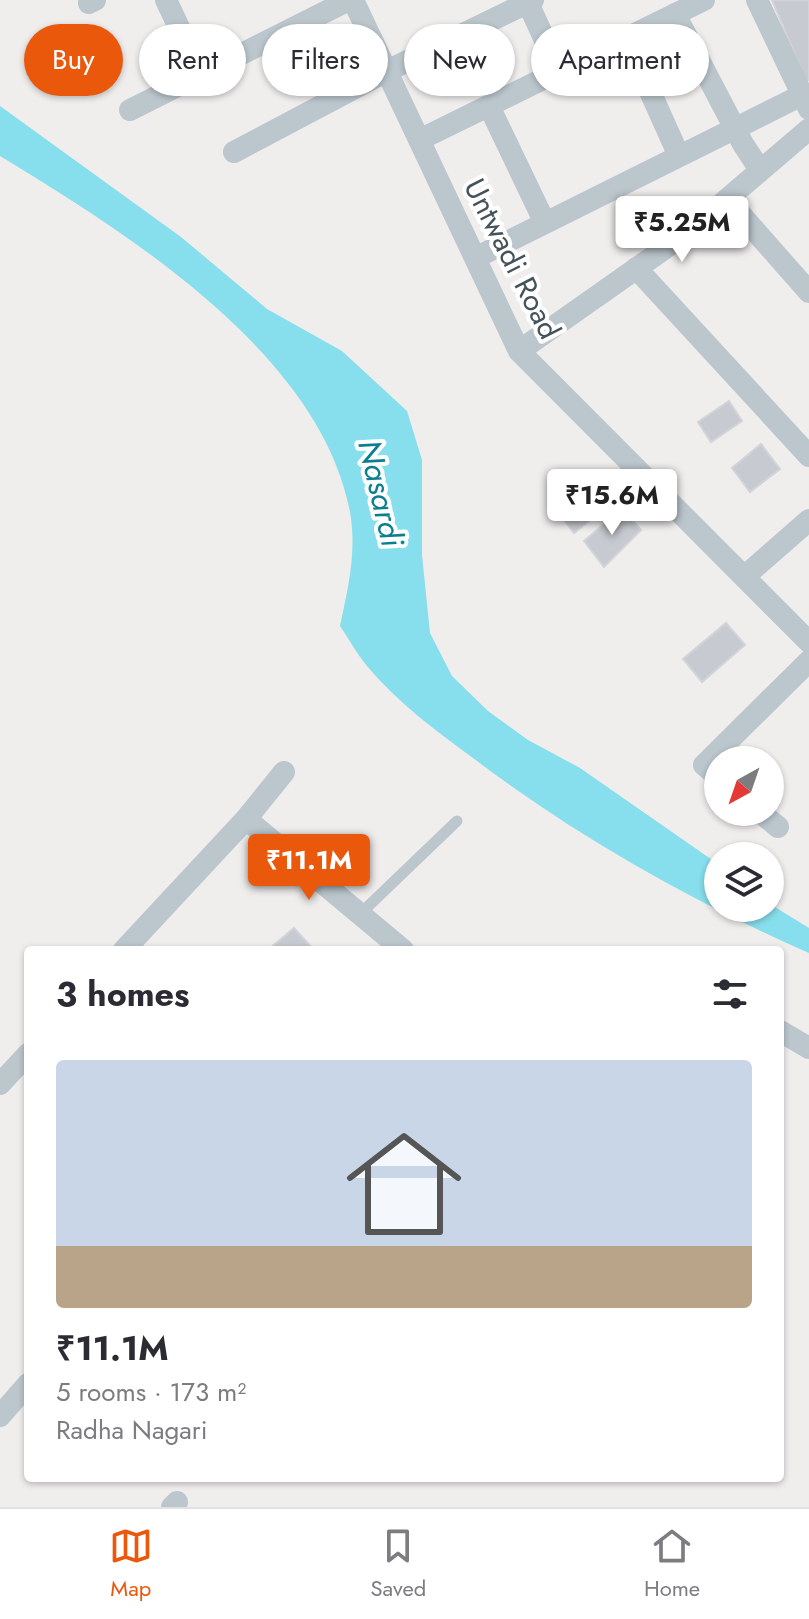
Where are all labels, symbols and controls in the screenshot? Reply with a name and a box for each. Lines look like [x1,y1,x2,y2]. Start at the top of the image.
chip: Buy [24,24,123,96]
chip: Rent [139,24,246,96]
chip: Filters [262,24,388,96]
chip: New [404,24,515,96]
chip: Apartment [531,24,709,96]
street label: Untwadi Road [454,171,571,347]
pin: ₹5.25M [617,196,747,264]
text: ₹5.25M [633,203,731,241]
water label: Nasardi [346,435,416,552]
pin: ₹15.6M [547,469,677,537]
text: ₹15.6M [565,476,659,514]
north arrow [704,746,784,826]
map controls [704,746,784,922]
pin: ₹11.1M [244,834,374,902]
text: ₹11.1M [266,841,352,879]
button: layers [704,842,784,922]
text: 3 homes [56,970,190,1019]
icon: filters [708,972,752,1016]
icon: home [332,1112,476,1256]
text: ₹11.1M [56,1324,169,1373]
text: 5 rooms · 173 m² [56,1373,246,1411]
text: Radha Nagari [56,1411,208,1449]
tab: Map [109,1524,153,1604]
tab: Saved [371,1524,426,1604]
tab: Home [644,1524,700,1604]

